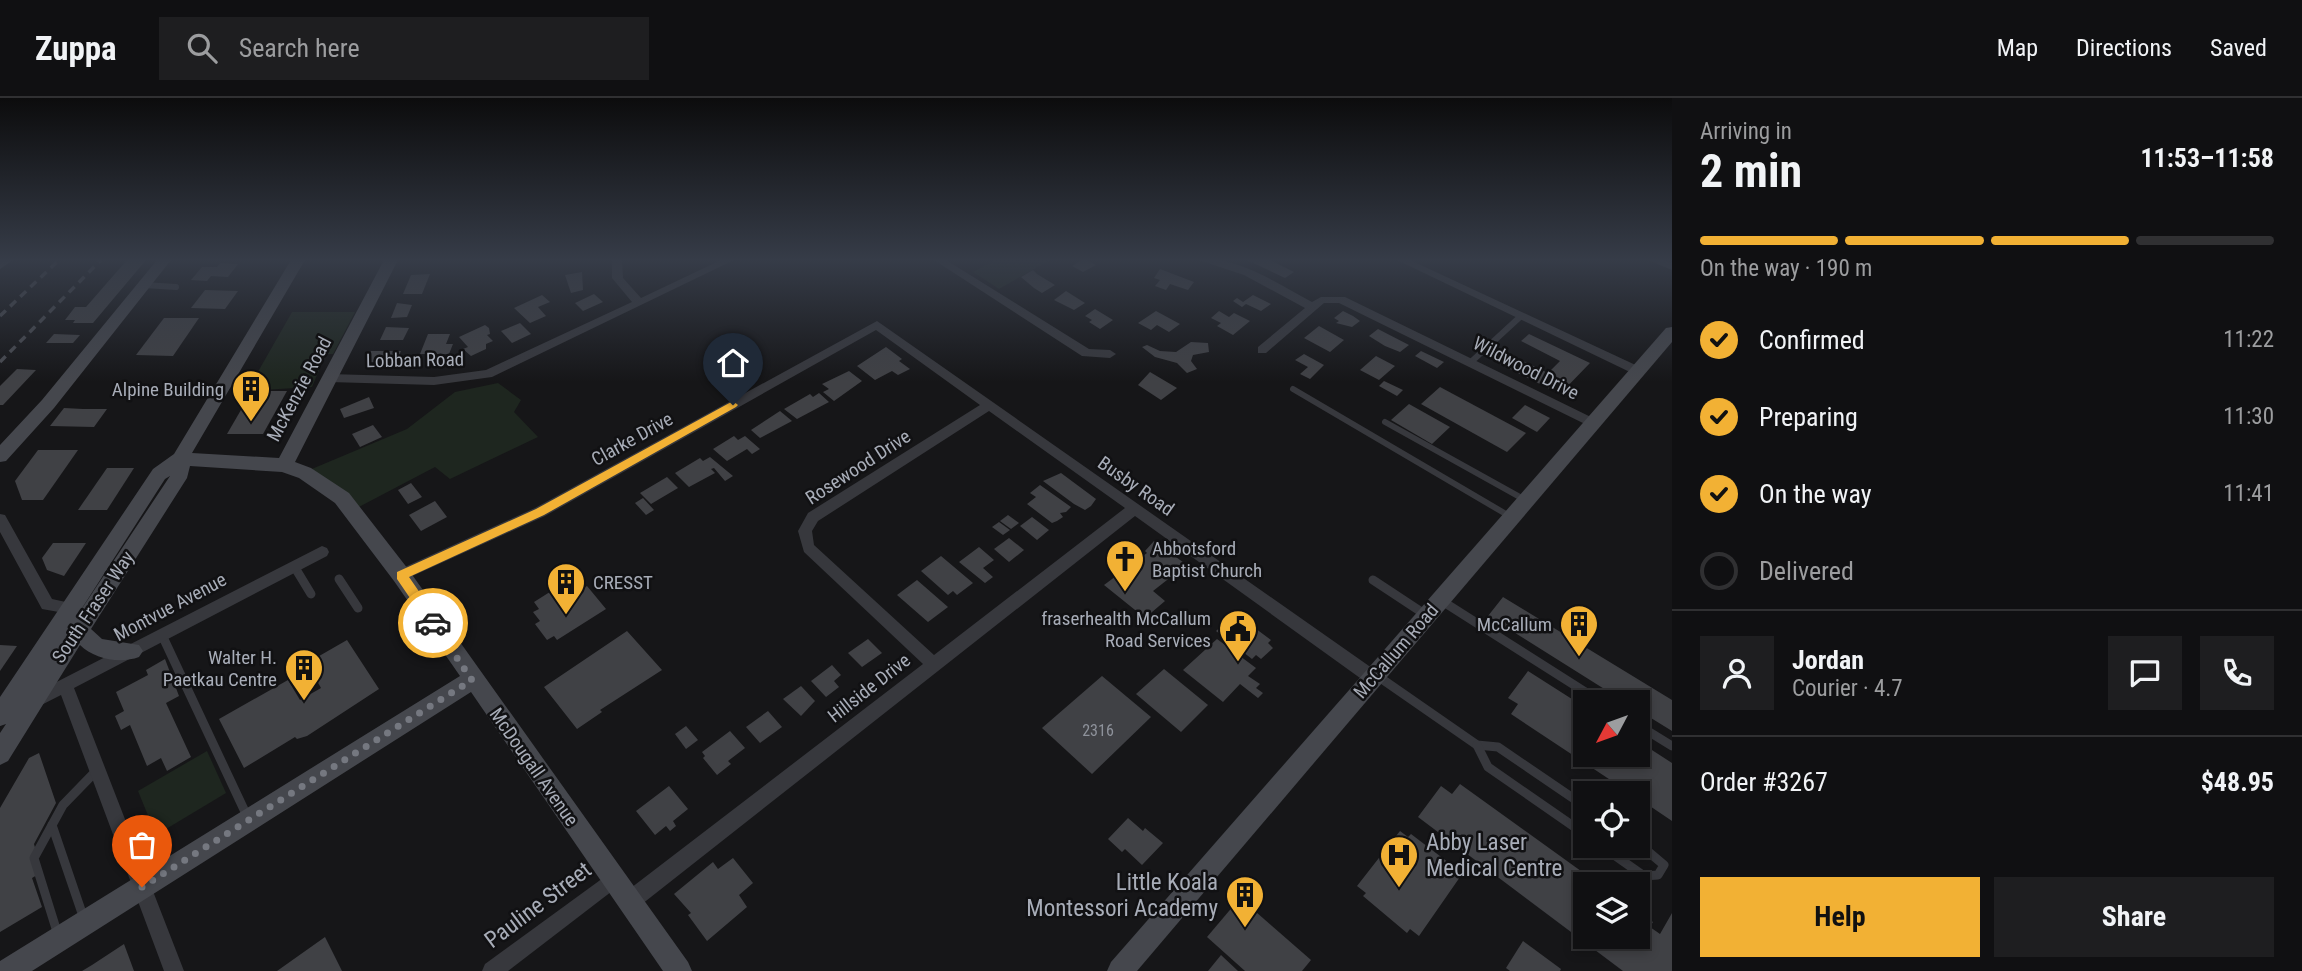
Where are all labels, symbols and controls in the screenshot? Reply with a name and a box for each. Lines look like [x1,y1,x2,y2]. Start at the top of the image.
search box [159,17,649,80]
text: Zuppa [35,29,117,68]
icon: search [183,29,221,67]
text: Search here [239,33,360,63]
text: Map [1997,34,2038,62]
text: Directions [2076,34,2172,62]
text: Saved [2210,34,2267,62]
text: Arriving in [1700,118,1792,145]
text: 11:53–11:58 [2140,143,2274,173]
text: 2 min [1700,144,1802,198]
text: On the way · 190 m [1700,255,1872,282]
icon: check [1700,321,1738,359]
text: Confirmed [1759,325,1865,355]
text: 11:22 [2223,326,2274,353]
street label: Wildwood Drive [1469,331,1583,405]
street label: McKenzie Road [262,333,336,445]
pin [703,333,763,405]
icon: home [714,344,752,382]
street label: Lobban Road [366,348,464,372]
building icon: Alpine Building [230,368,272,423]
place label: Alpine Building [112,378,224,401]
icon: check [1700,398,1738,436]
text: Preparing [1759,402,1858,432]
text: 11:30 [2223,403,2274,430]
street label: Clarke Drive [587,407,677,471]
street label: Rosewood Drive [801,425,915,509]
street label: Busby Road [1093,451,1179,521]
icon: check [1700,475,1738,513]
text: On the way [1759,479,1872,509]
text: 11:41 [2223,480,2274,507]
place label: Abbotsford Baptist Church [1152,537,1262,582]
church icon: Abbotsford Baptist Church [1104,538,1146,593]
street label: South Fraser Way [47,547,139,667]
text: Delivered [1759,556,1854,586]
building icon: CRESST [545,561,587,616]
street label: Montvue Avenue [110,568,230,646]
place label: CRESST [593,571,653,594]
courier [398,588,468,658]
street label: McCallum Road [1349,599,1443,703]
building icon: McCallum [1558,603,1600,658]
icon: car [414,604,452,642]
place label: fraserhealth McCallum Road Services [1041,607,1211,652]
public building icon: fraserhealth McCallum Road Services [1217,608,1259,663]
place label: McCallum [1477,613,1552,636]
button: person [1700,636,1774,710]
button: chat [2108,636,2182,710]
button: phone [2200,636,2274,710]
text: Jordan [1792,645,1864,675]
place label: Walter H. Paetkau Centre [163,646,277,691]
building icon: Walter H. Paetkau Centre [283,647,325,702]
street label: Hillside Drive [823,649,915,727]
text: Courier · 4.7 [1792,675,1903,702]
north arrow [1573,690,1650,766]
map controls [1573,690,1650,949]
street label: McDougall Avenue [485,703,583,831]
house number: 2316 [1082,721,1114,740]
text: Order #3267 [1700,767,1828,797]
text: $48.95 [2201,767,2274,797]
button: locate [1573,781,1650,858]
pin [112,815,172,887]
icon: bag [123,826,161,864]
place label: Abby Laser Medical Centre [1426,829,1562,882]
hospital icon: Abby Laser Medical Centre [1378,834,1420,889]
street label: Pauline Street [479,856,597,954]
place label: Little Koala Montessori Academy [1026,869,1218,922]
button: layers [1573,872,1650,949]
building icon: Little Koala Montessori Academy [1224,874,1266,929]
button: Help [1700,877,1980,957]
button: Share [1994,877,2274,957]

